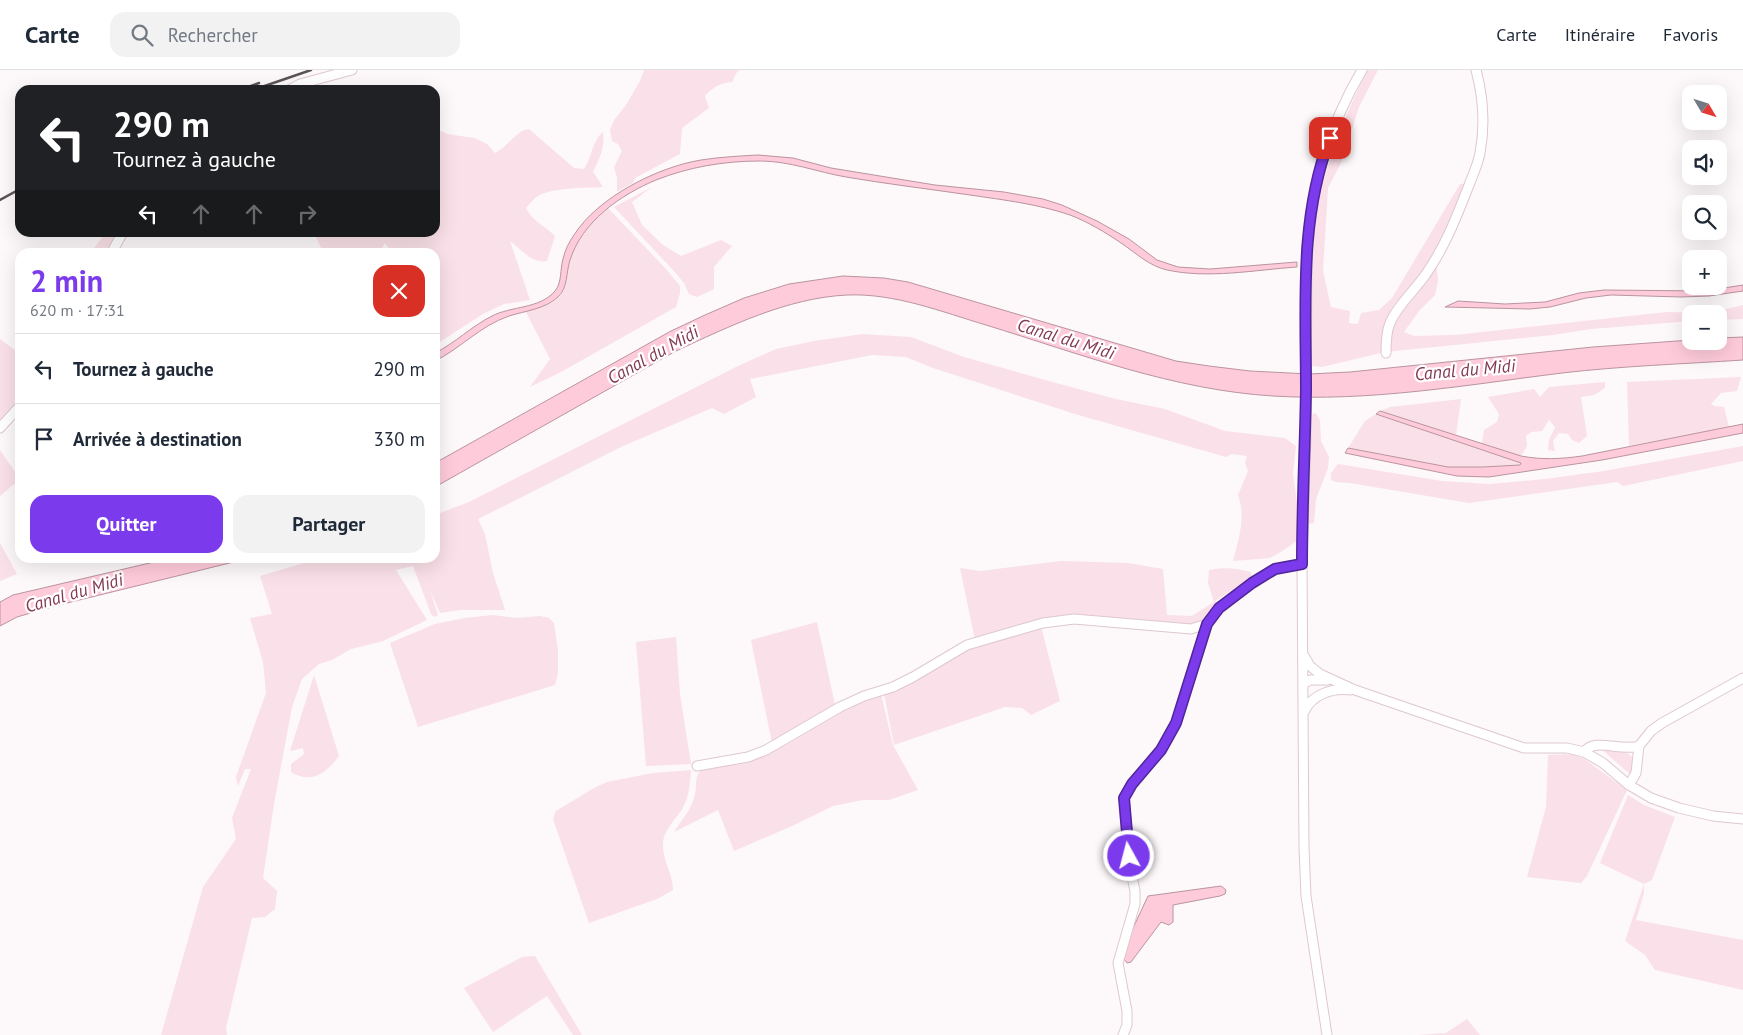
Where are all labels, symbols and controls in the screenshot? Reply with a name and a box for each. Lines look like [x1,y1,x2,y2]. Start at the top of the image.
search box [110,12,460,57]
text: Carte [25,19,80,50]
icon: search [128,21,156,49]
text: Rechercher [168,23,258,47]
text: Carte [1496,23,1537,46]
text: Itinéraire [1565,23,1635,46]
text: Favoris [1663,23,1718,46]
north arrow [1682,85,1728,130]
map controls [1682,85,1727,350]
text: 290 m [113,101,210,147]
icon: left [30,105,95,170]
pin [1309,117,1351,159]
icon: arrive [1316,124,1344,152]
button: sound [1682,140,1727,185]
text: Tournez à gauche [113,145,276,173]
button: search [1682,195,1727,240]
icon: left [134,200,162,228]
icon: ahead [187,200,215,228]
icon: ahead [240,200,268,228]
icon: right [293,200,321,228]
button: + [1682,250,1727,295]
text: 2 min [30,261,103,300]
button: close [373,265,425,317]
text: 620 m · 17:31 [30,300,125,320]
button: − [1682,305,1727,350]
water label: Canal du Midi [1015,313,1119,365]
water label: Canal du Midi [603,319,704,389]
water label: Canal du Midi [1414,354,1518,385]
icon: left [30,355,58,383]
text: Tournez à gauche [73,357,214,381]
text: 290 m [373,357,425,381]
icon: arrive [30,425,58,453]
text: Arrivée à destination [73,427,242,451]
text: 330 m [373,427,425,451]
button: Quitter [30,495,223,553]
button: Partager [233,495,425,553]
water label: Canal du Midi [22,567,127,617]
position arrow [1102,829,1154,881]

